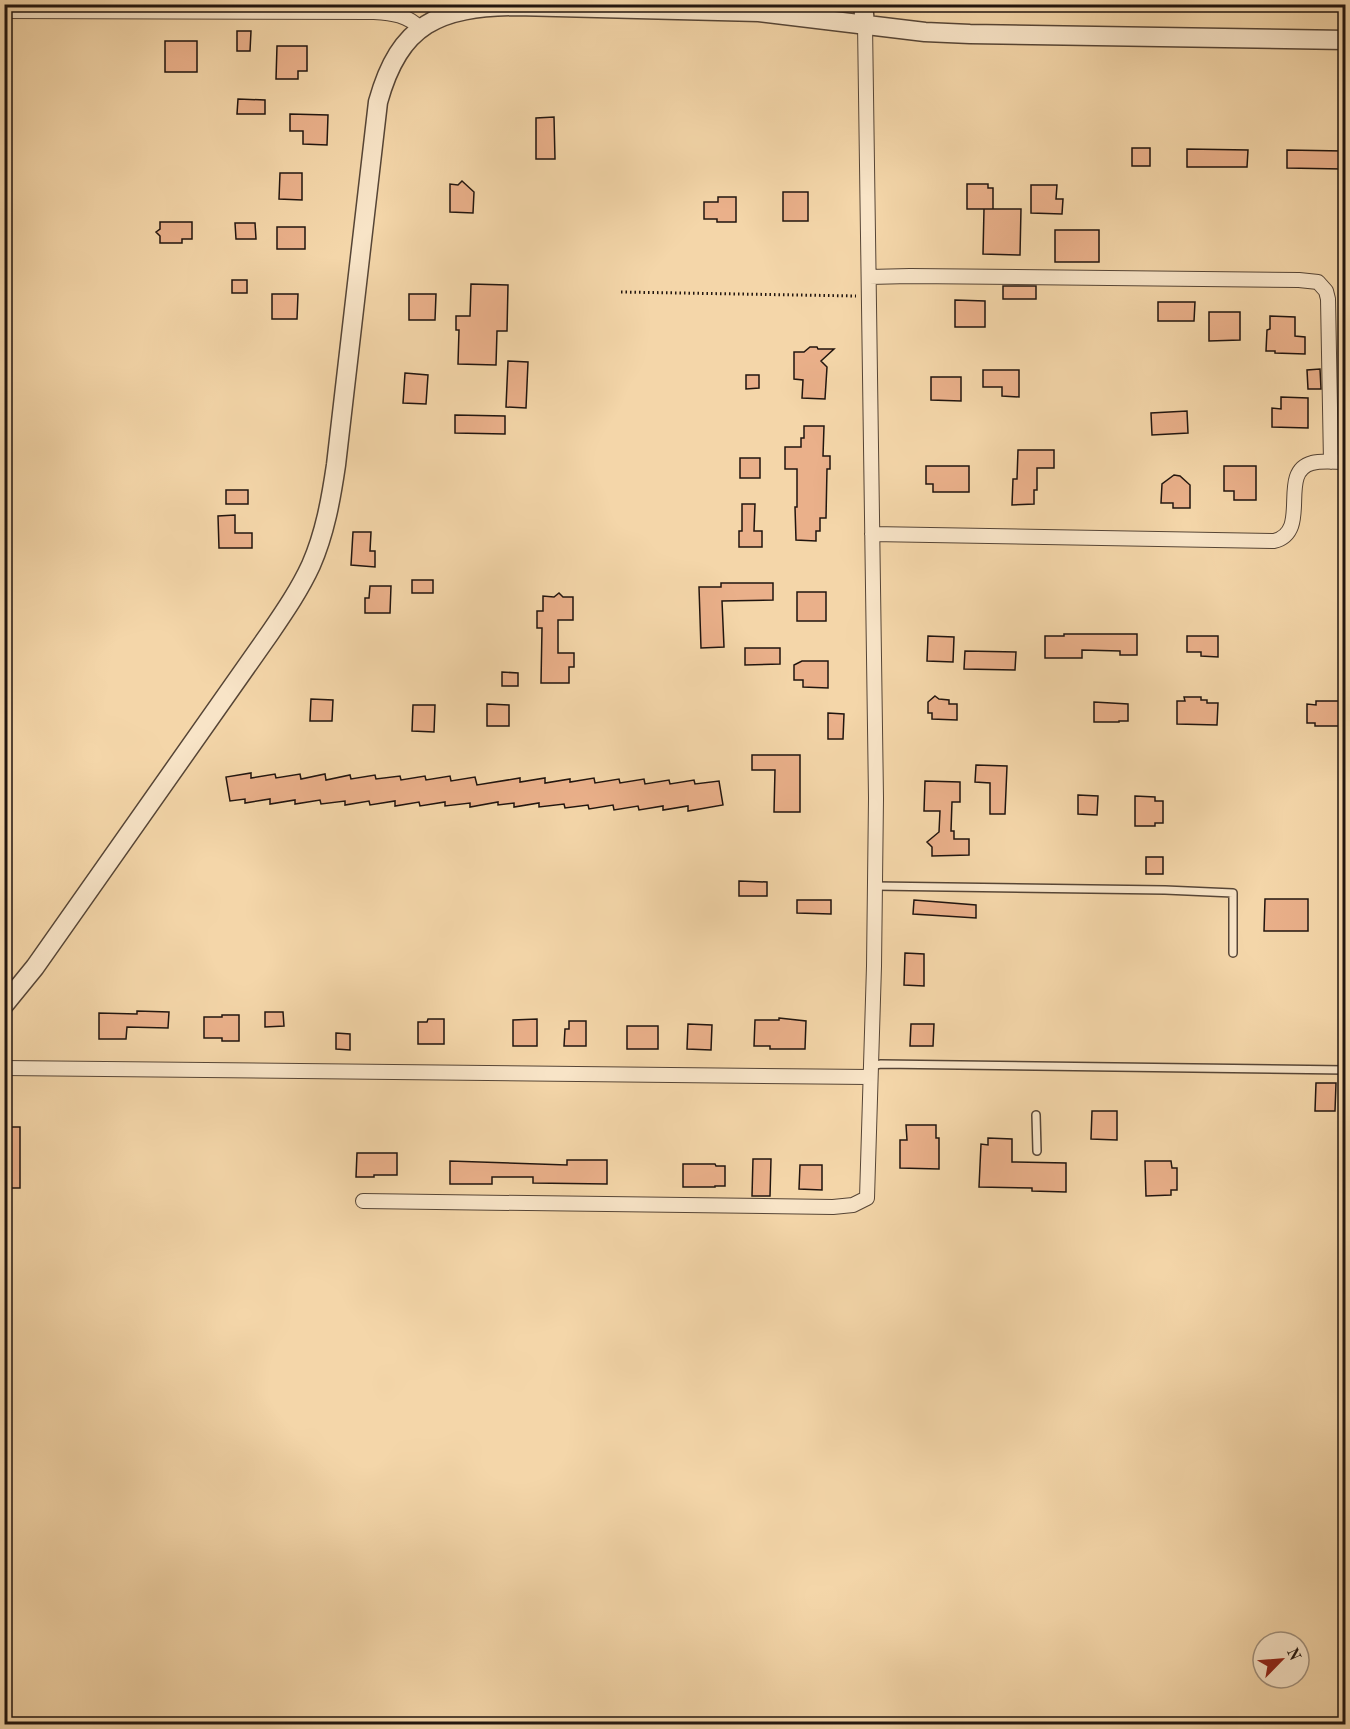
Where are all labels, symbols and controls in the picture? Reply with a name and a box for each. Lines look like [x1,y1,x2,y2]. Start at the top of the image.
north arrow [1251,1630,1311,1690]
text: N [1283,1646,1303,1664]

